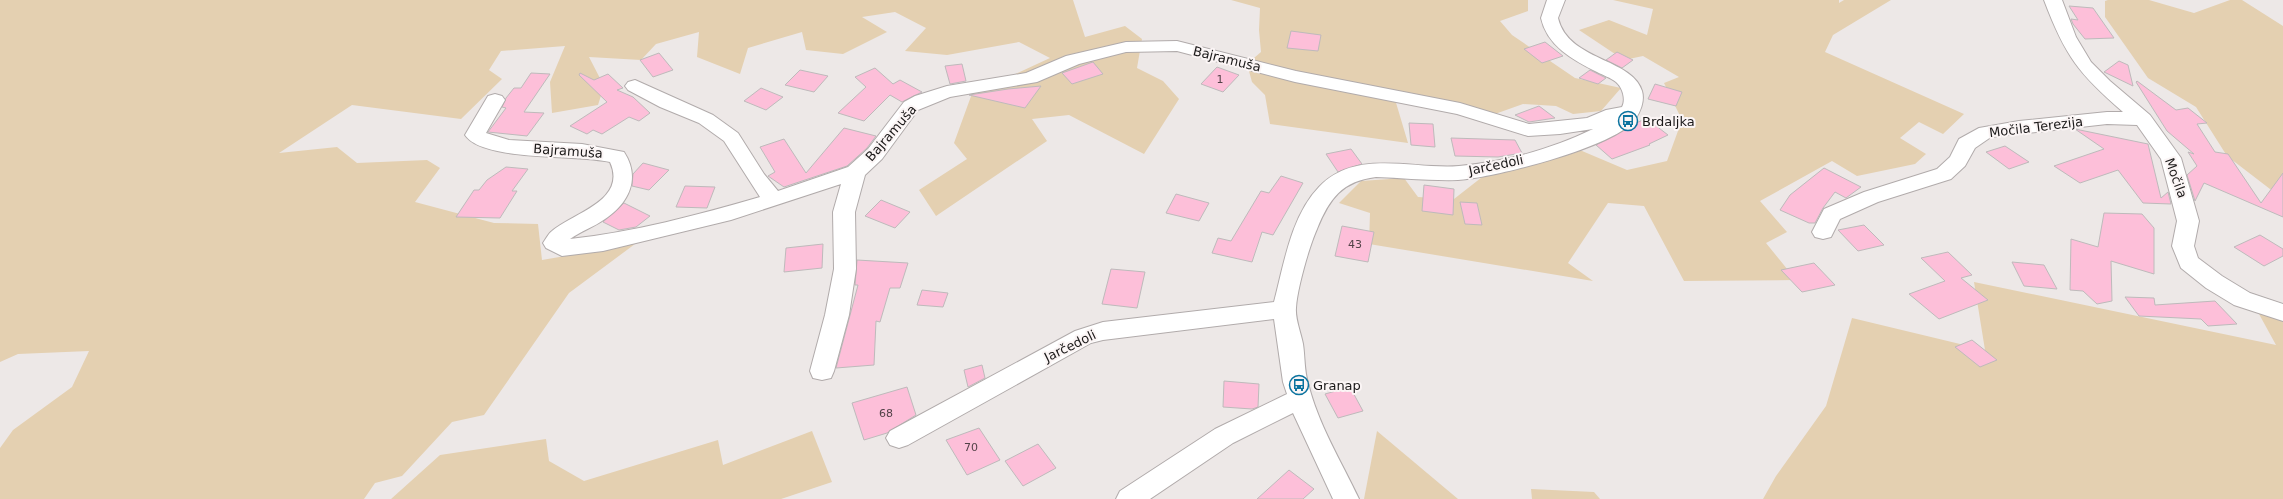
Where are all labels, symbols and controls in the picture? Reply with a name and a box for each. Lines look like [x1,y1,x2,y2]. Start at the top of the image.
street label: Bajramuša [1191,43,1263,75]
house number: 1 [1217,73,1224,86]
street label: Bajramuša [863,102,919,164]
bus stop icon: Brdaljka [1617,110,1639,132]
place label: Brdaljka [1642,114,1695,129]
street label: Močila Terezija [1988,114,2084,140]
street label: Bajramuša [533,141,603,161]
street label: Jarčedoli [1466,152,1525,178]
street label: Močila [2162,156,2190,200]
house number: 43 [1348,238,1362,251]
street label: Jarčedoli [1041,327,1098,365]
bus stop icon: Granap [1288,374,1310,396]
place label: Granap [1313,378,1361,393]
house number: 68 [879,407,893,420]
house number: 70 [964,441,978,454]

